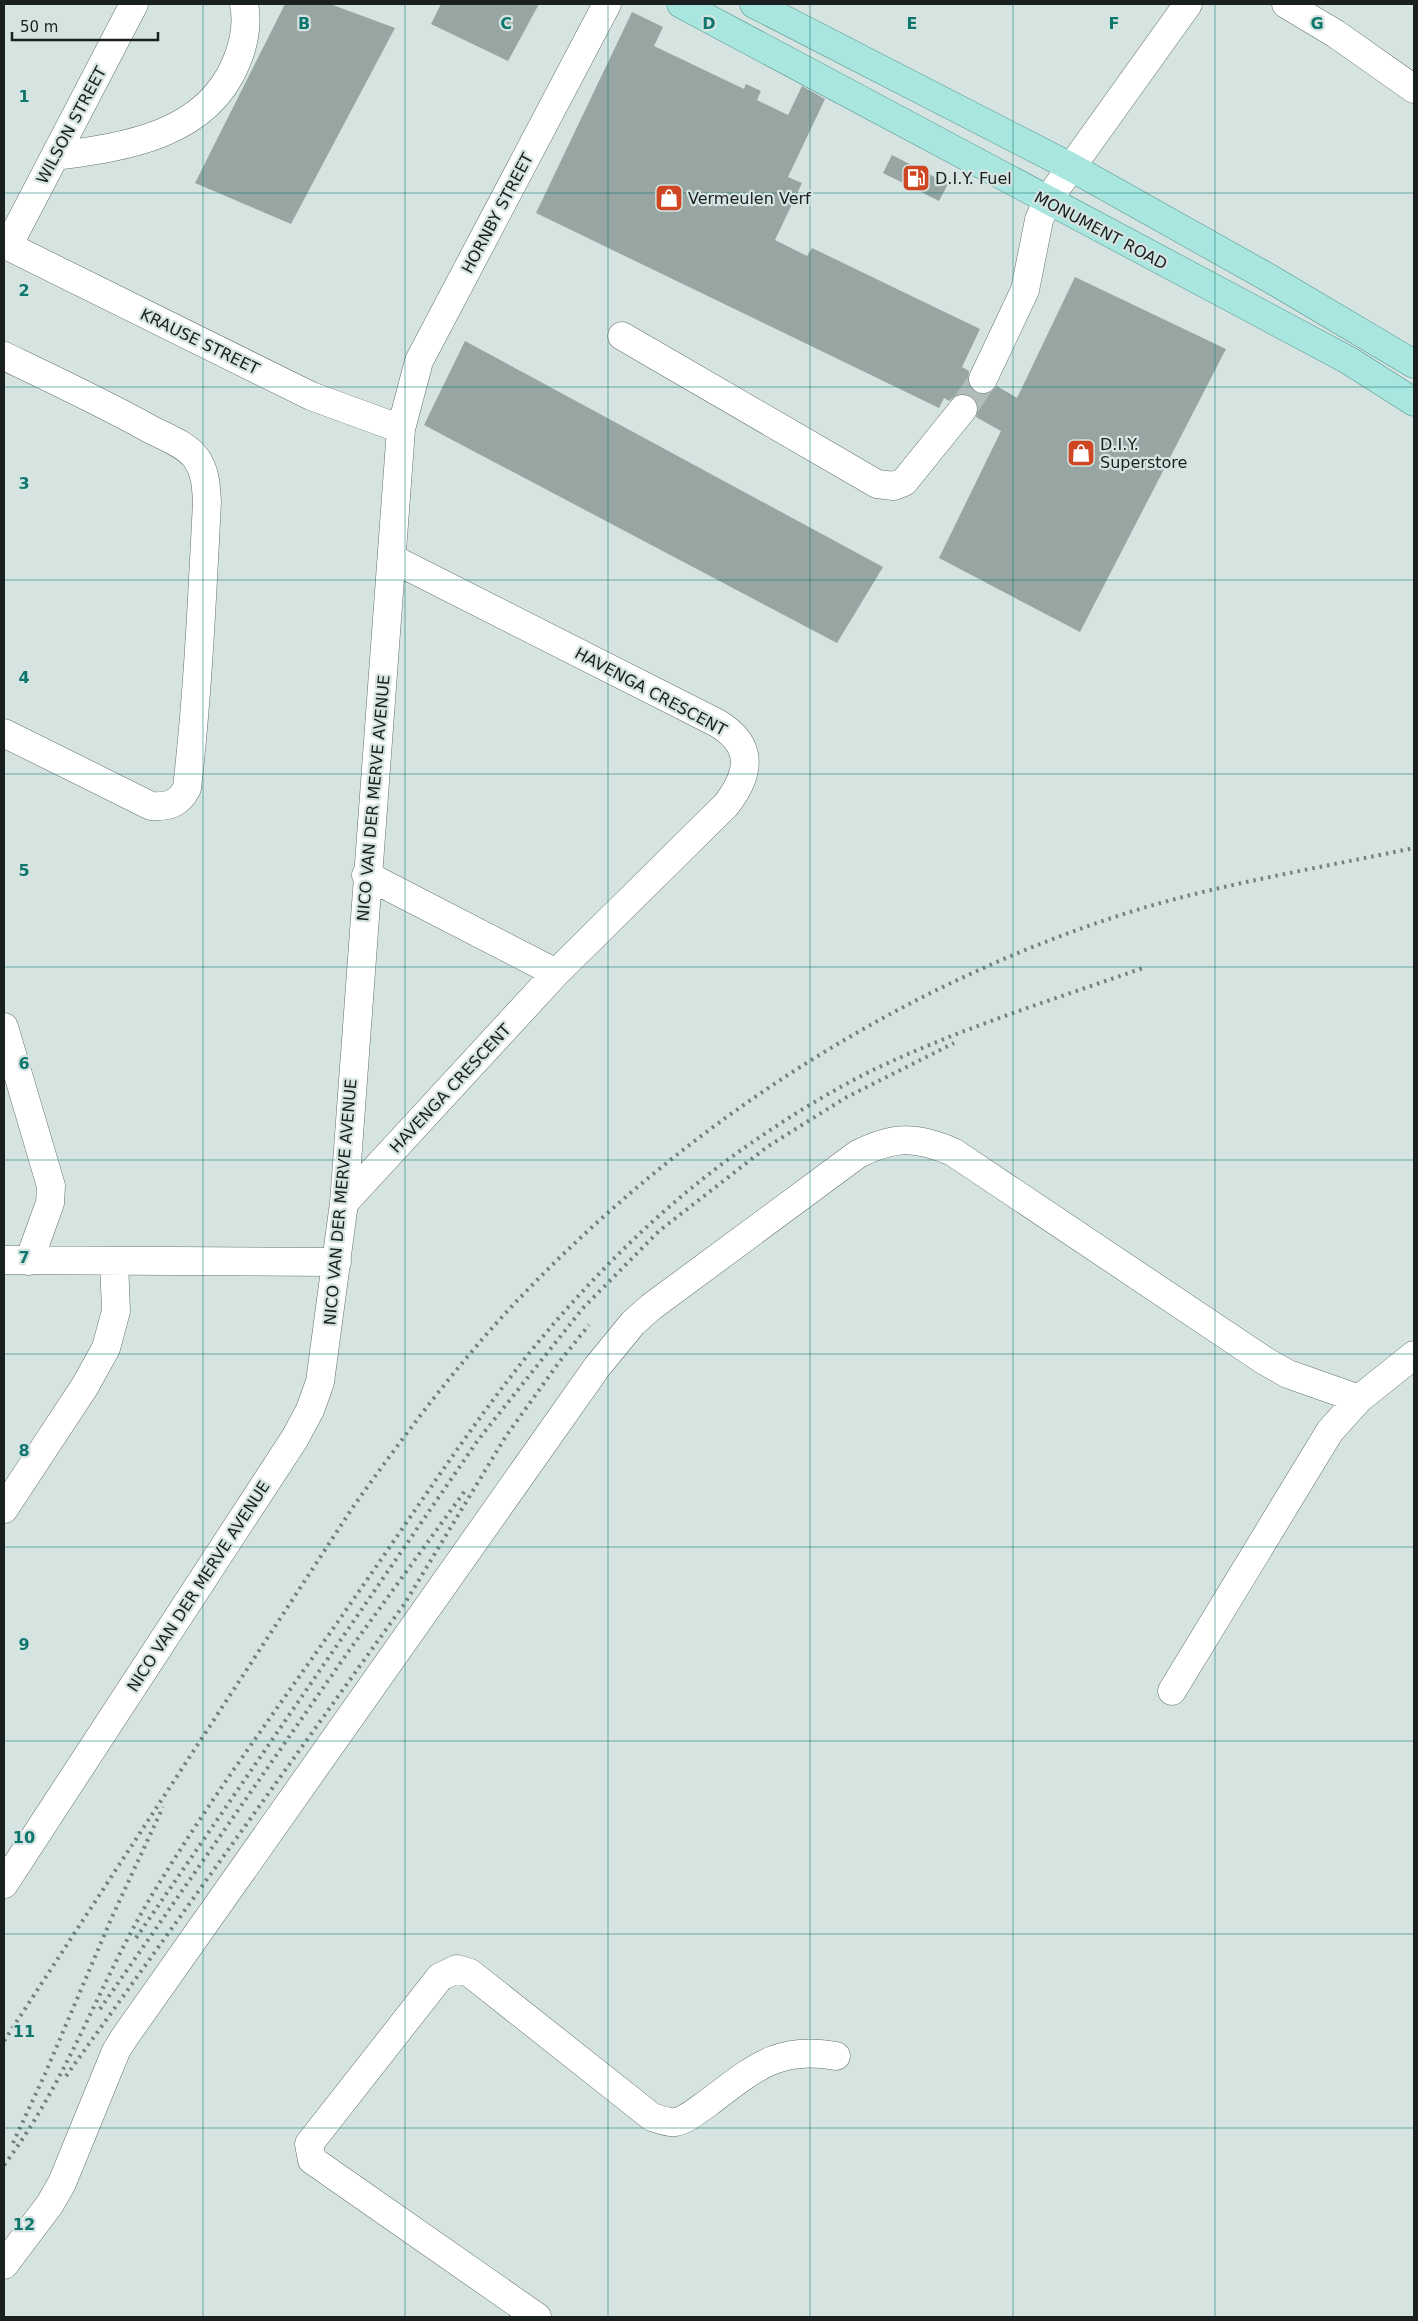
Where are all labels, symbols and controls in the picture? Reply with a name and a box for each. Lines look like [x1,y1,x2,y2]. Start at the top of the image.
scale bar [12,10,159,42]
text: B [298,14,310,33]
text: C [500,14,512,33]
text: D [702,14,716,33]
text: E [907,14,917,33]
text: F [1109,14,1119,33]
text: G [1310,14,1324,33]
text: 50 m [20,18,58,36]
street label: WILSON STREET [32,63,111,187]
text: 1 [18,87,30,106]
street label: HORNBY STREET [458,150,537,277]
fuel station icon: D.I.Y. Fuel [901,163,931,193]
place label: D.I.Y. Fuel [935,169,1012,188]
shop icon: Vermeulen Verf [654,183,684,213]
street label: MONUMENT ROAD [1031,187,1170,273]
place label: Vermeulen Verf [688,189,811,208]
text: 2 [18,281,30,300]
street label: KRAUSE STREET [137,304,263,379]
place label: D.I.Y. Superstore [1100,435,1187,472]
shop icon: D.I.Y. Superstore [1066,438,1096,468]
text: 3 [18,474,30,493]
street label: HAVENGA CRESCENT [572,643,730,740]
text: 4 [18,668,30,687]
street label: NICO VAN DER MERVE AVENUE [353,674,394,922]
text: 5 [18,861,30,880]
street label: HAVENGA CRESCENT [386,1020,515,1157]
text: 6 [18,1054,30,1073]
street label: NICO VAN DER MERVE AVENUE [320,1078,361,1326]
text: 7 [18,1248,30,1267]
text: 8 [18,1441,30,1460]
street label: NICO VAN DER MERVE AVENUE [123,1477,274,1695]
text: 9 [18,1635,30,1654]
text: 10 [13,1828,35,1847]
text: 11 [13,2022,35,2041]
text: 12 [13,2215,35,2234]

